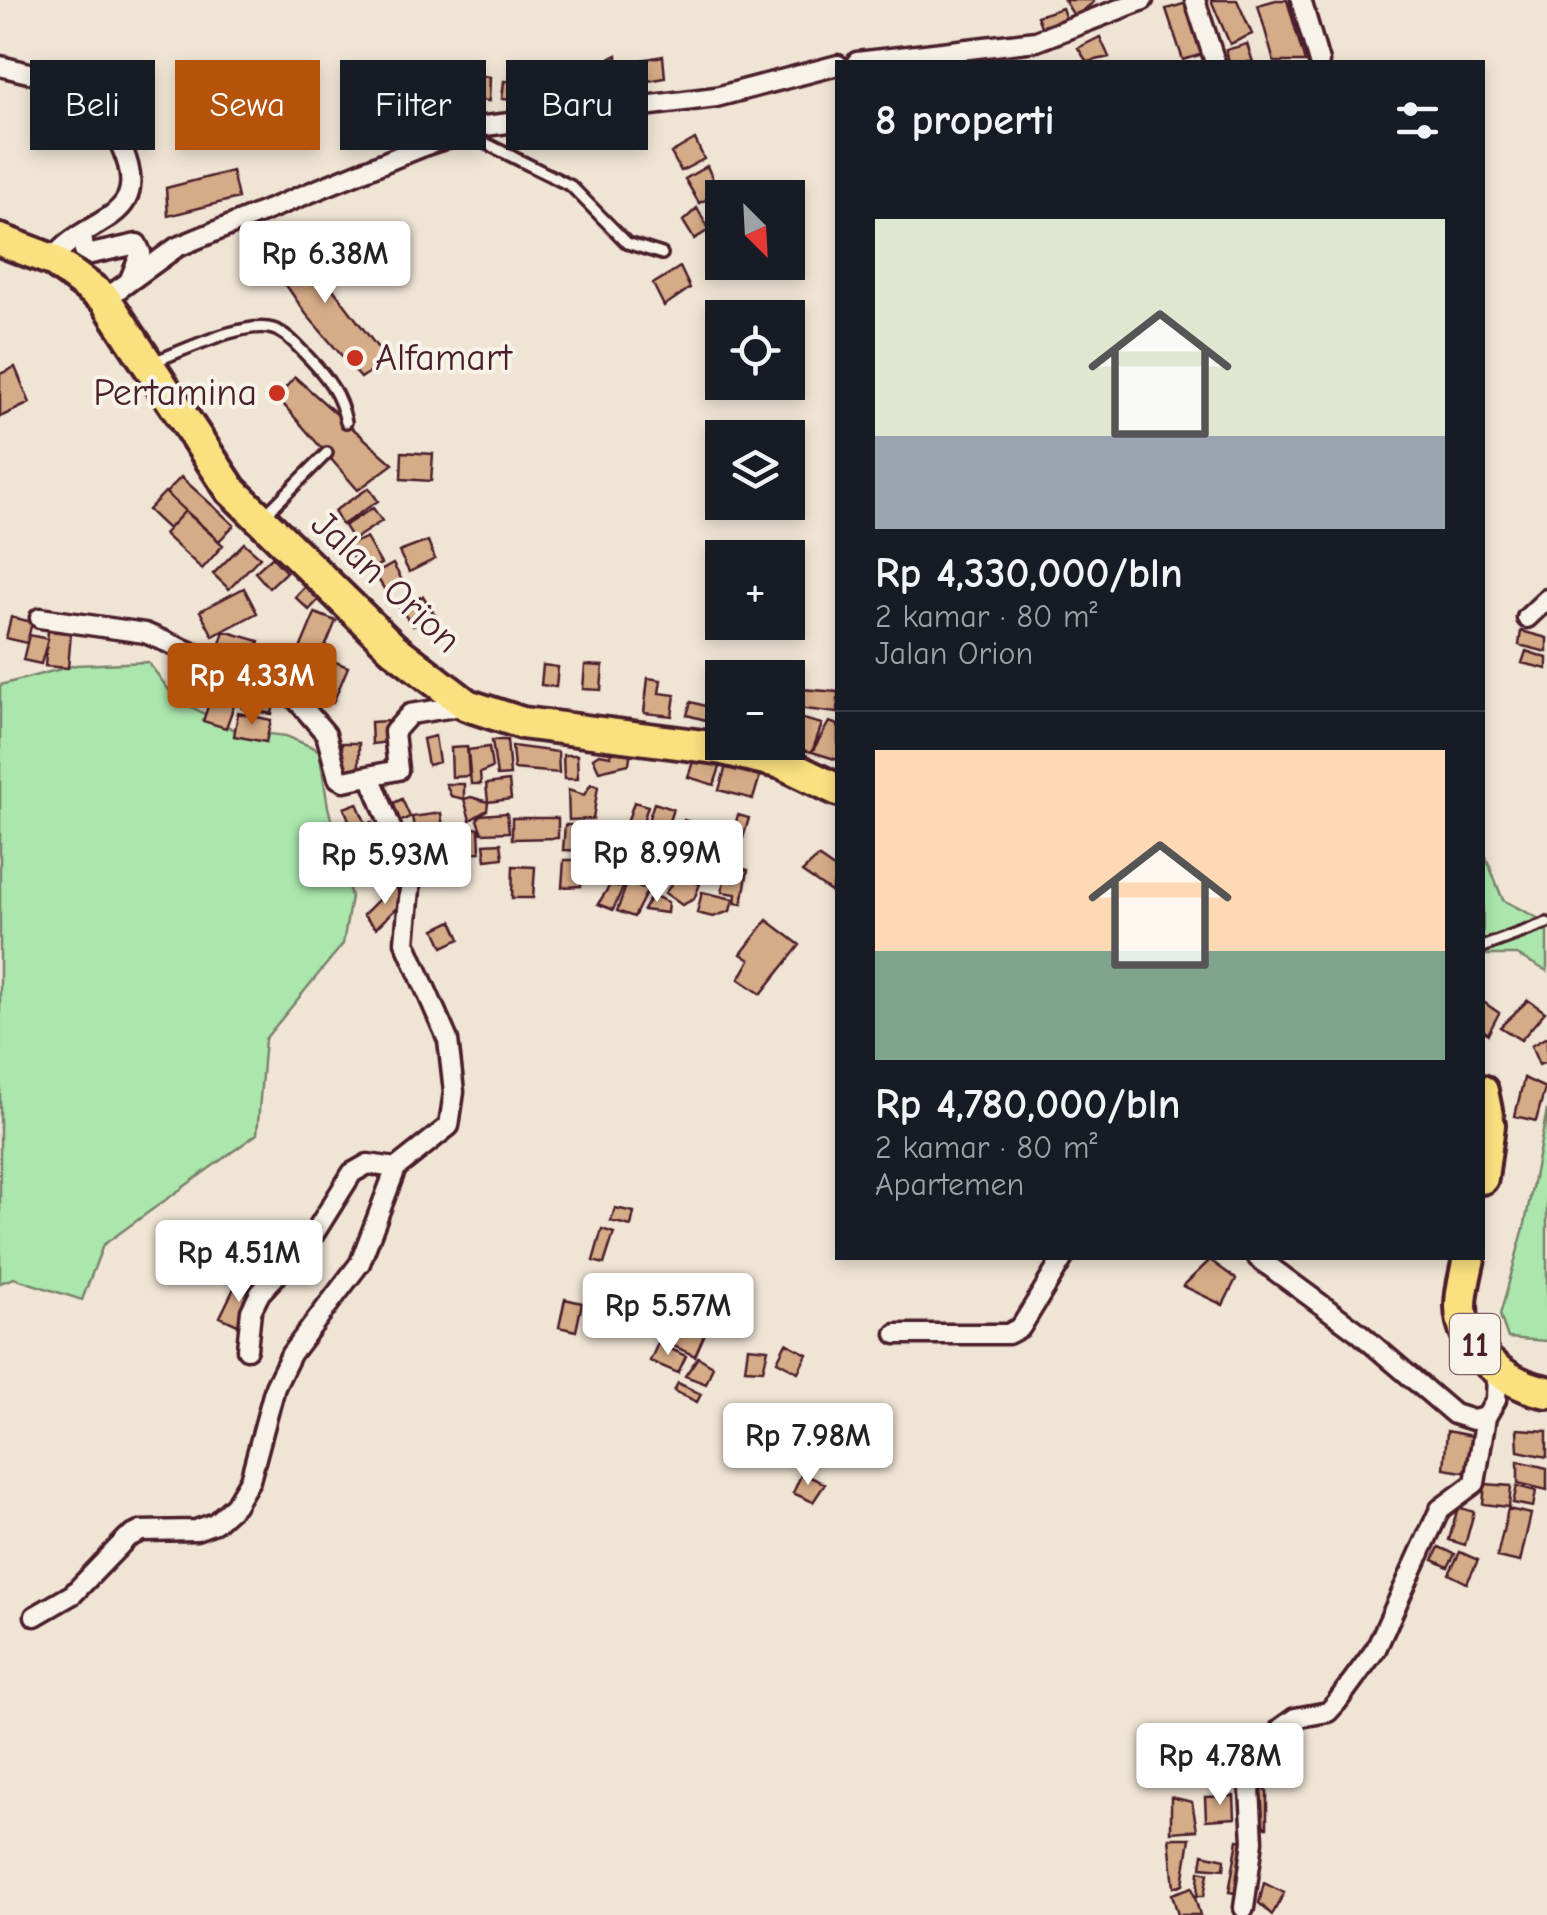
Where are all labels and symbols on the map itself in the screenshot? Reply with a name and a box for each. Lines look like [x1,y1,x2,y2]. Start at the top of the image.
north arrow [705,180,805,280]
pin: Rp 6.38M [222,221,428,306]
place label: Alfamart [375,336,513,380]
marker: Alfamart [344,347,366,369]
place label: Pertamina [93,371,257,415]
marker: Pertamina [266,382,288,404]
street label: Jalan Orion [302,502,470,662]
pin: Rp 4.33M [149,643,355,728]
pin: Rp 8.99M [554,820,760,905]
pin: Rp 5.93M [282,822,488,907]
pin: Rp 4.51M [136,1220,342,1305]
pin: Rp 5.57M [565,1273,771,1358]
road number: 11 [1450,1314,1500,1374]
pin: Rp 7.98M [705,1403,911,1488]
pin: Rp 4.78M [1117,1723,1323,1808]

